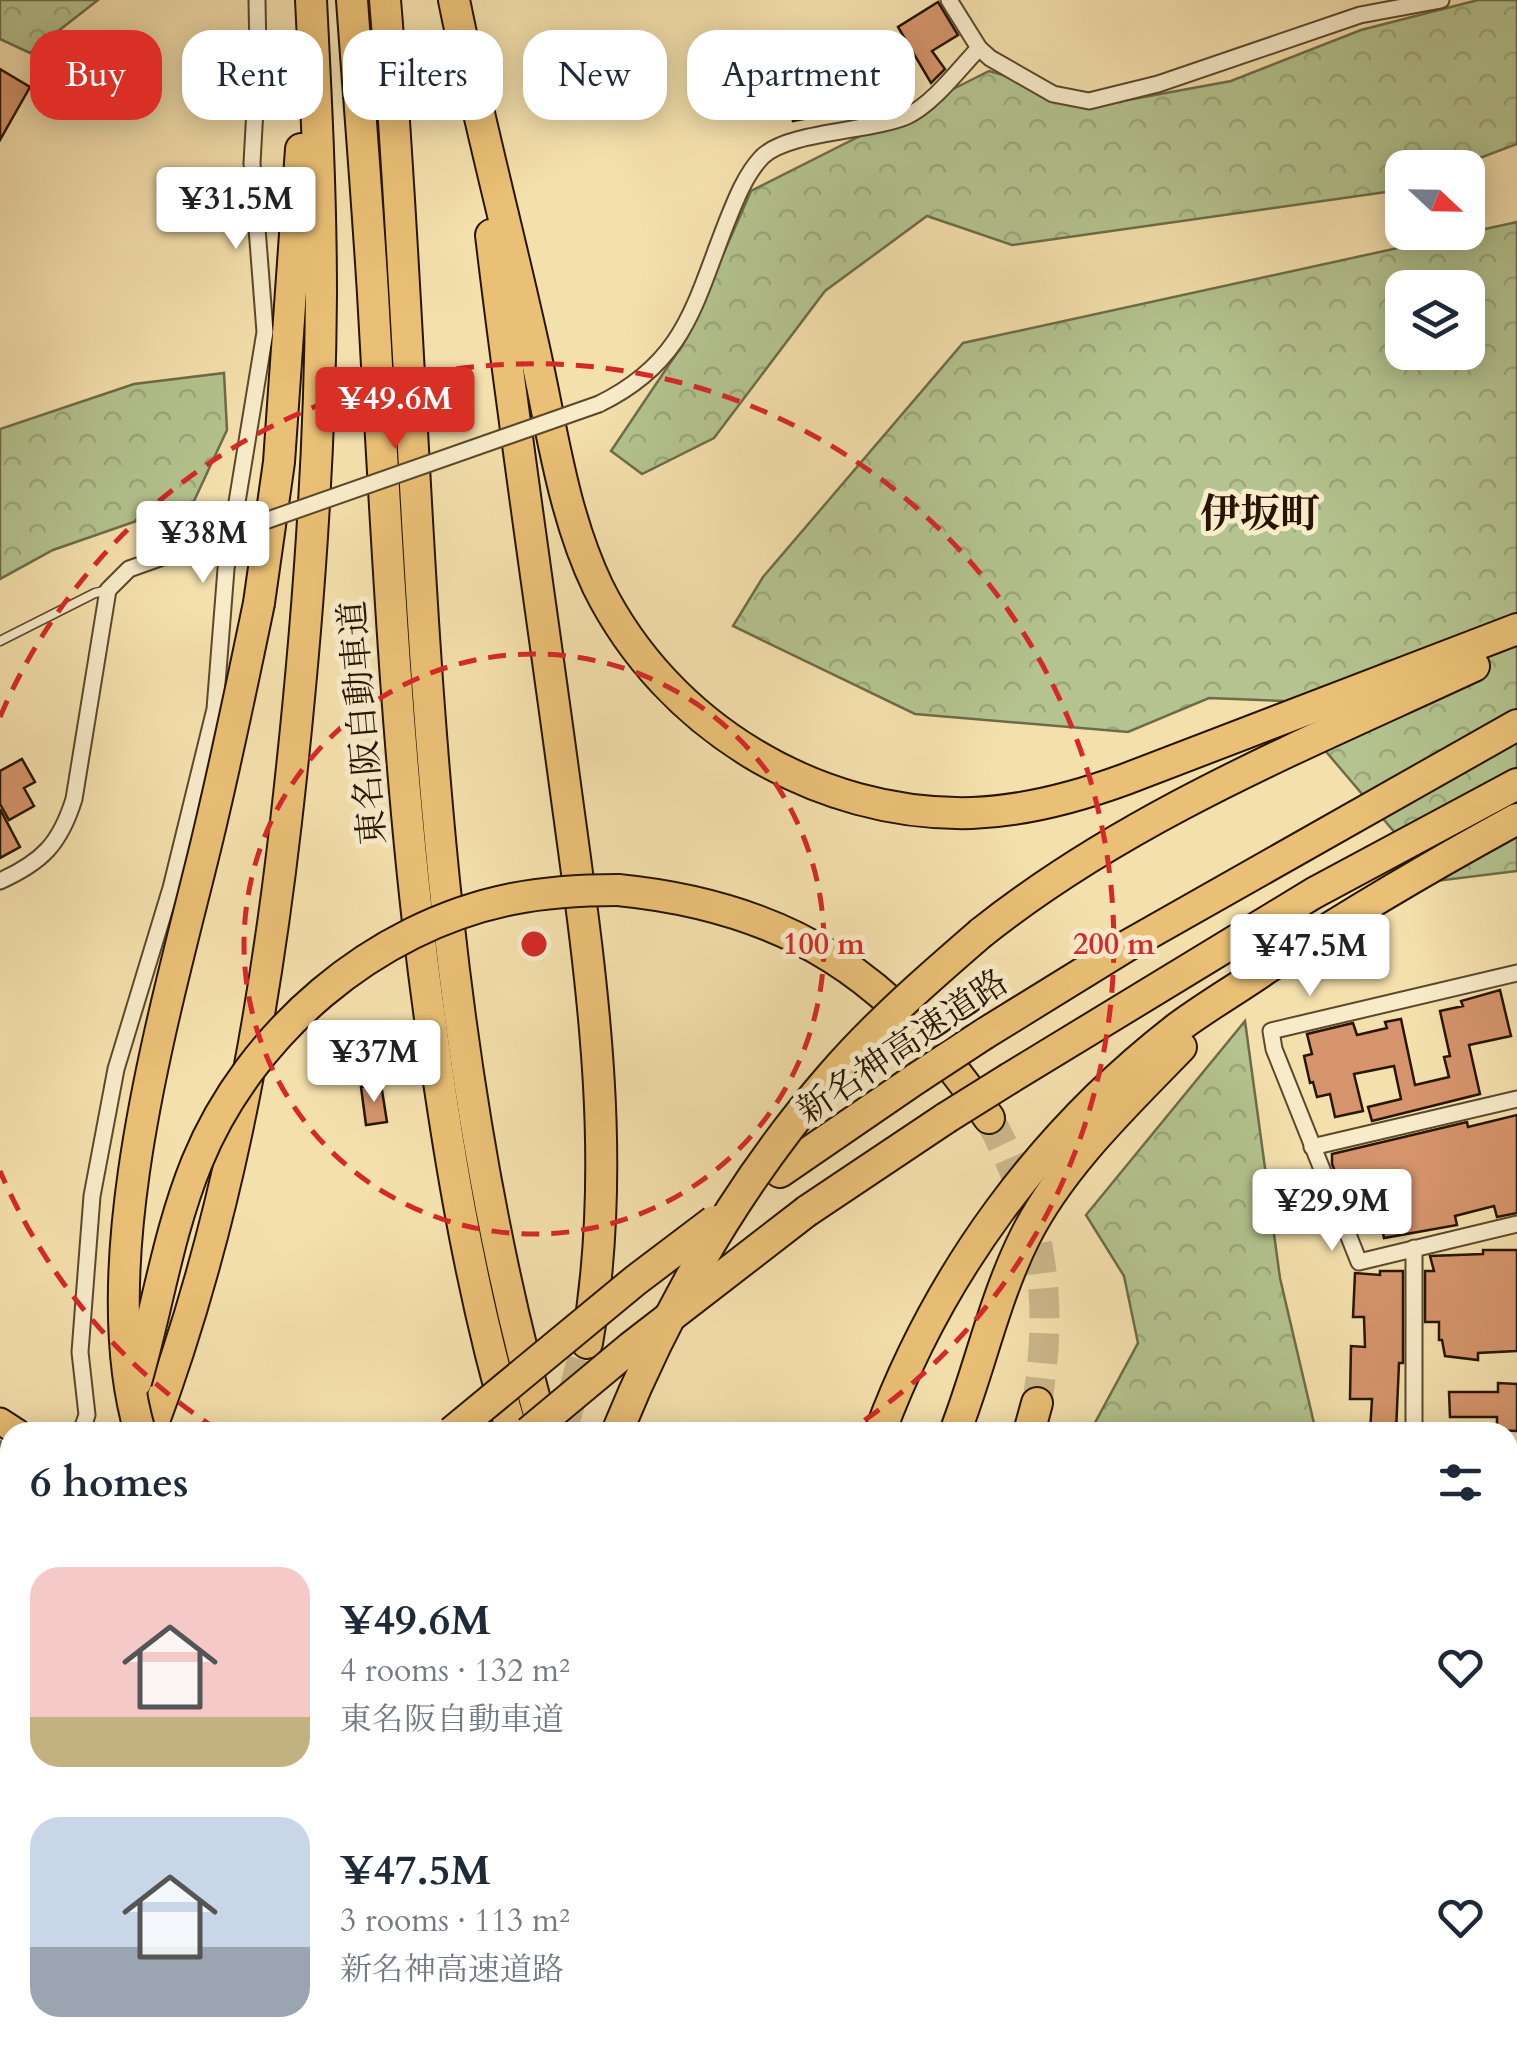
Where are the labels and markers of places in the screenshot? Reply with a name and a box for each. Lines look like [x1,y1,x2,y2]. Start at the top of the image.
pin: ¥31.5M [155,167,317,252]
pin: ¥49.6M [314,367,476,452]
pin: ¥38M [144,501,262,586]
pin: ¥47.5M [1229,914,1391,999]
centre of rings [516,926,552,962]
pin: ¥37M [315,1020,433,1105]
pin: ¥29.9M [1251,1169,1413,1254]

